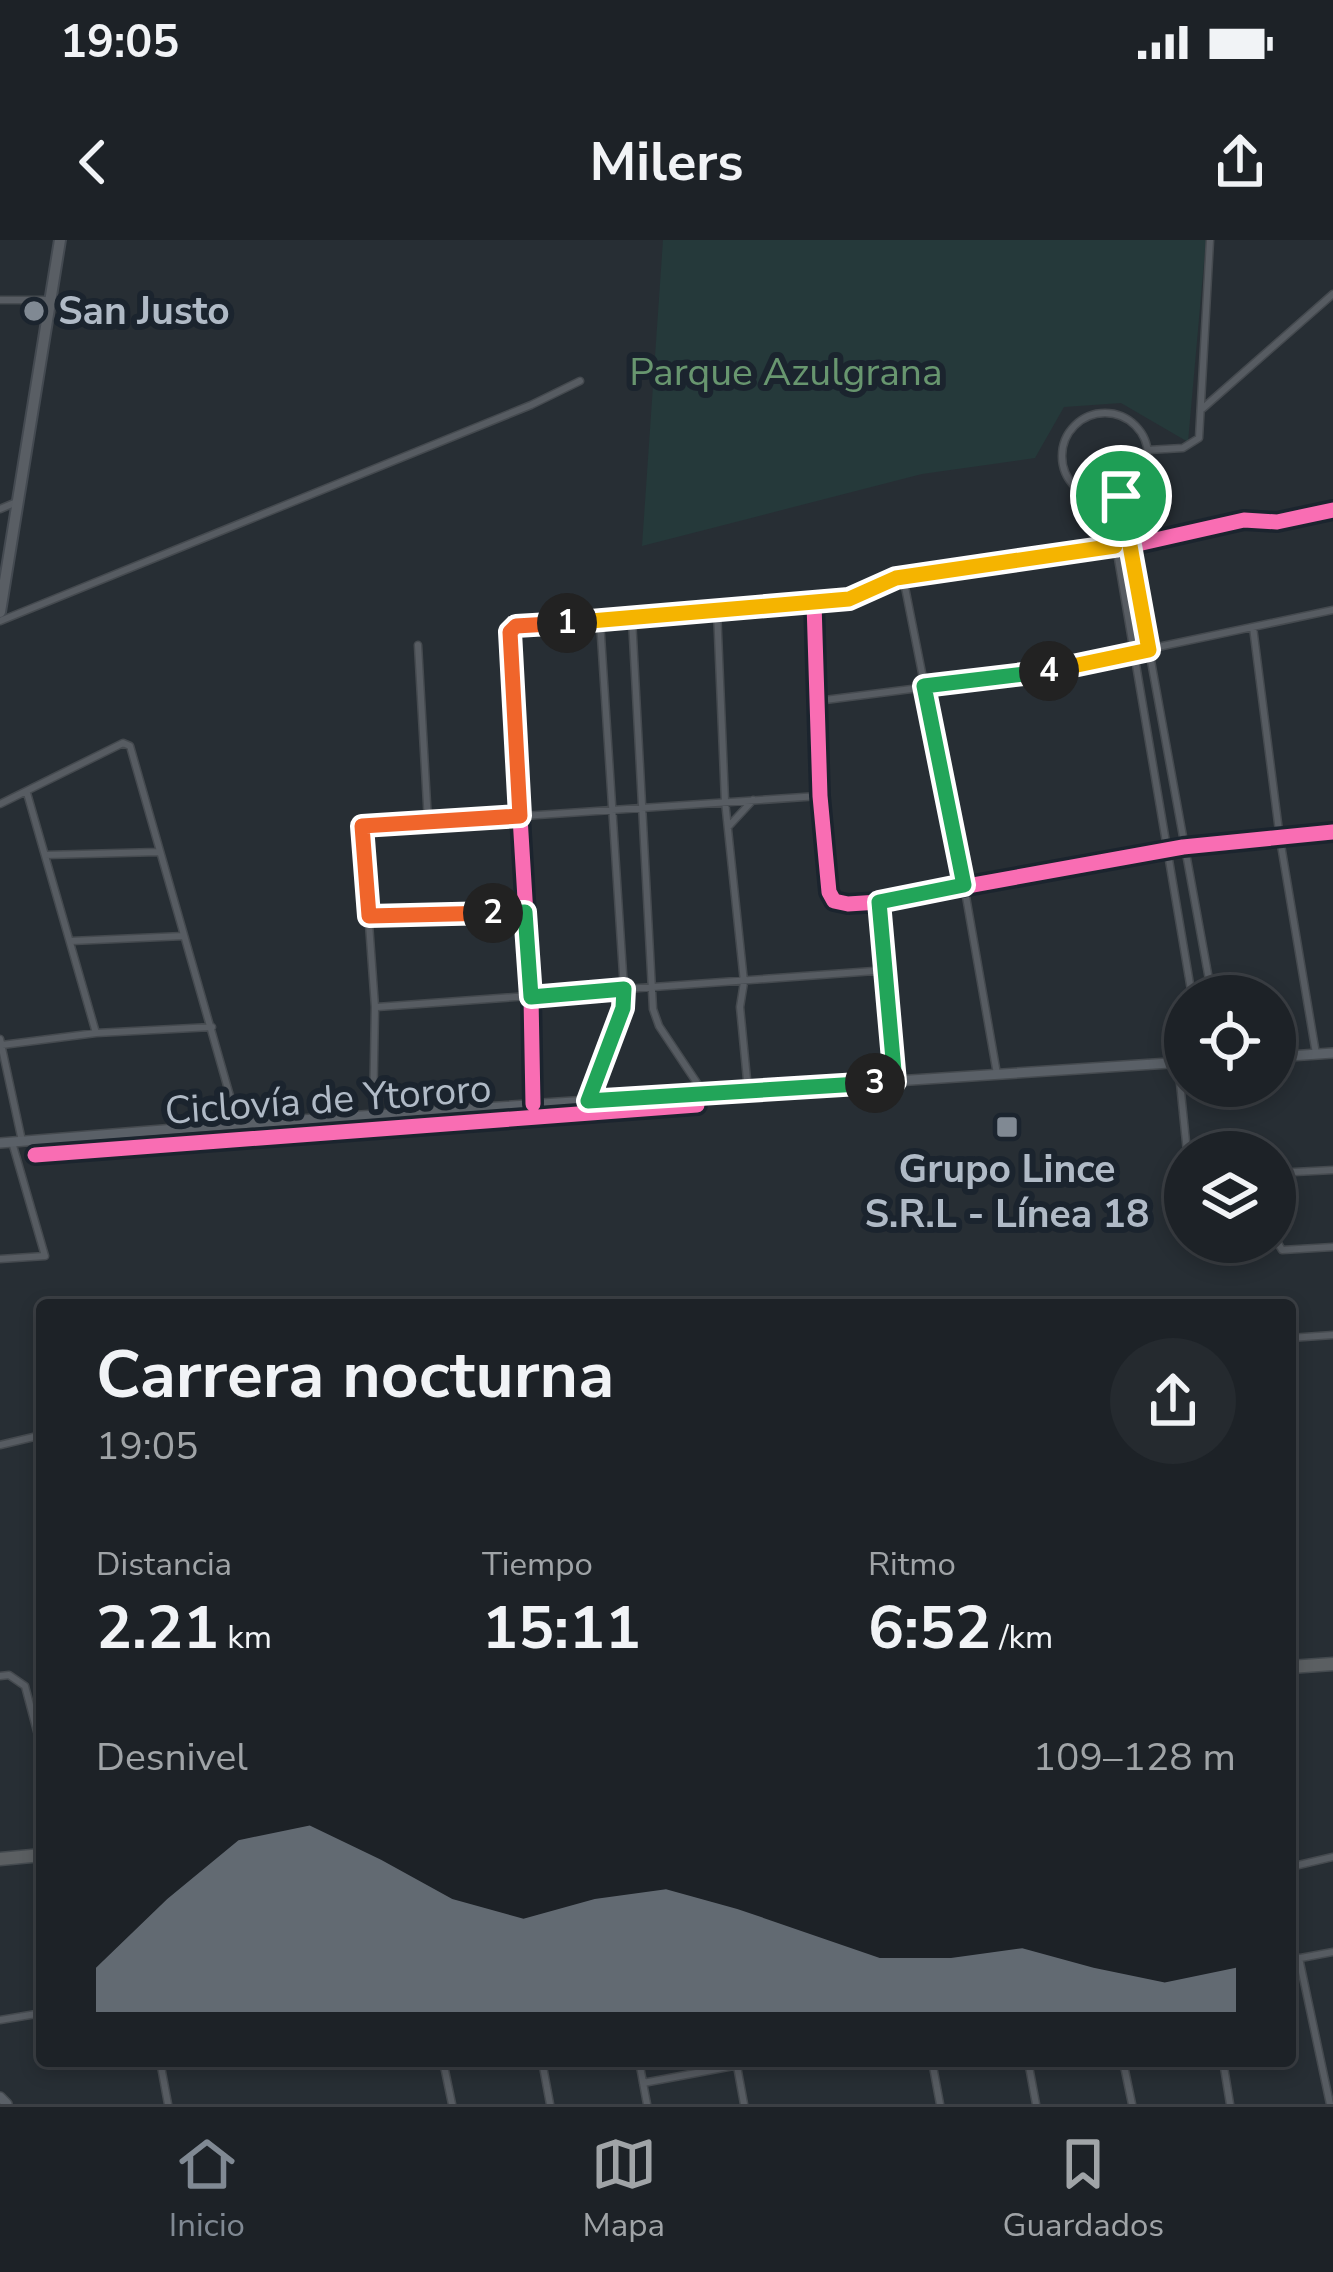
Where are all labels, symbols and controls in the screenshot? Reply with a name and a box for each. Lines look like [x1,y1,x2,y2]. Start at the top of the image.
text: 19:05 [60,12,179,73]
text: Milers [589,125,744,199]
icon: back [60,129,126,195]
icon: share [1207,129,1273,195]
place label: San Justo [58,285,230,338]
marker: San Justo [21,298,47,324]
park label: Parque Azulgrana [629,346,943,399]
pin [1070,445,1172,547]
icon: arrive [1088,463,1154,529]
pin: 1 [537,593,597,653]
text: 1 [557,600,577,645]
pin: 4 [1019,641,1079,701]
text: 4 [1039,648,1059,693]
pin: 2 [463,883,523,943]
text: 2 [483,890,503,935]
map controls [1164,975,1296,1263]
button: locate [1164,975,1296,1107]
pin: 3 [845,1053,905,1113]
text: 3 [865,1060,885,1105]
street label: Ciclovía de Ytororo [163,1062,493,1138]
marker: Grupo Lince S.R.L - Línea 18 [994,1114,1020,1140]
button: layers [1164,1131,1296,1263]
place label: Grupo Lince S.R.L - Línea 18 [865,1143,1149,1241]
text: Carrera nocturna [96,1330,614,1420]
button: share [1110,1338,1236,1464]
text: 19:05 [96,1420,199,1473]
text: Distancia [96,1542,232,1587]
text: Tiempo [482,1542,593,1587]
text: Ritmo [868,1542,956,1587]
text: 2.21 [96,1587,219,1669]
text: 15:11 [482,1587,641,1669]
text: 6:52 [868,1587,991,1669]
text: km [219,1615,272,1660]
text: /km [991,1615,1053,1660]
text: Desnivel [96,1731,248,1784]
text: 109–128 m [1033,1731,1236,1784]
tab: Inicio [169,2131,245,2248]
tab: Mapa [582,2131,665,2248]
tab: Guardados [1002,2131,1164,2248]

